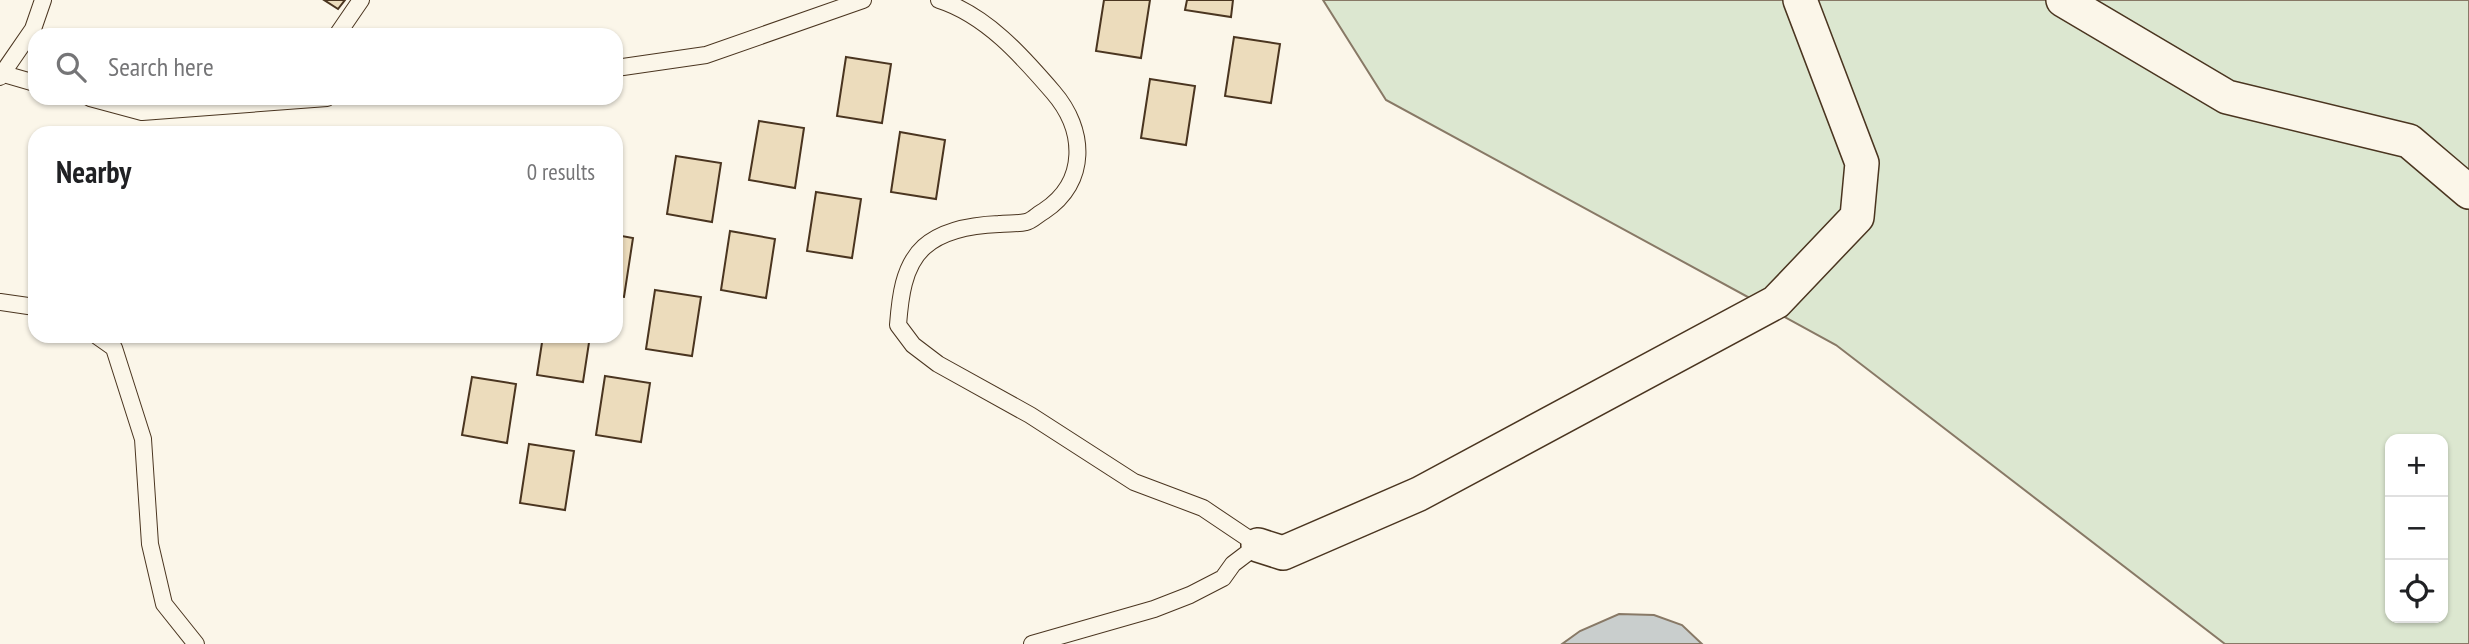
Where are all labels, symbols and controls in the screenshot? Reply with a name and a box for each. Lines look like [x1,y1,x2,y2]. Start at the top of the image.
search box [28,28,623,105]
icon: search [52,48,90,86]
text: Search here [108,50,214,83]
text: Nearby [56,152,131,191]
text: 0 results [527,157,595,186]
map controls [2385,434,2448,623]
button: + [2385,434,2448,497]
button: − [2385,497,2448,560]
button: locate [2385,560,2448,623]

